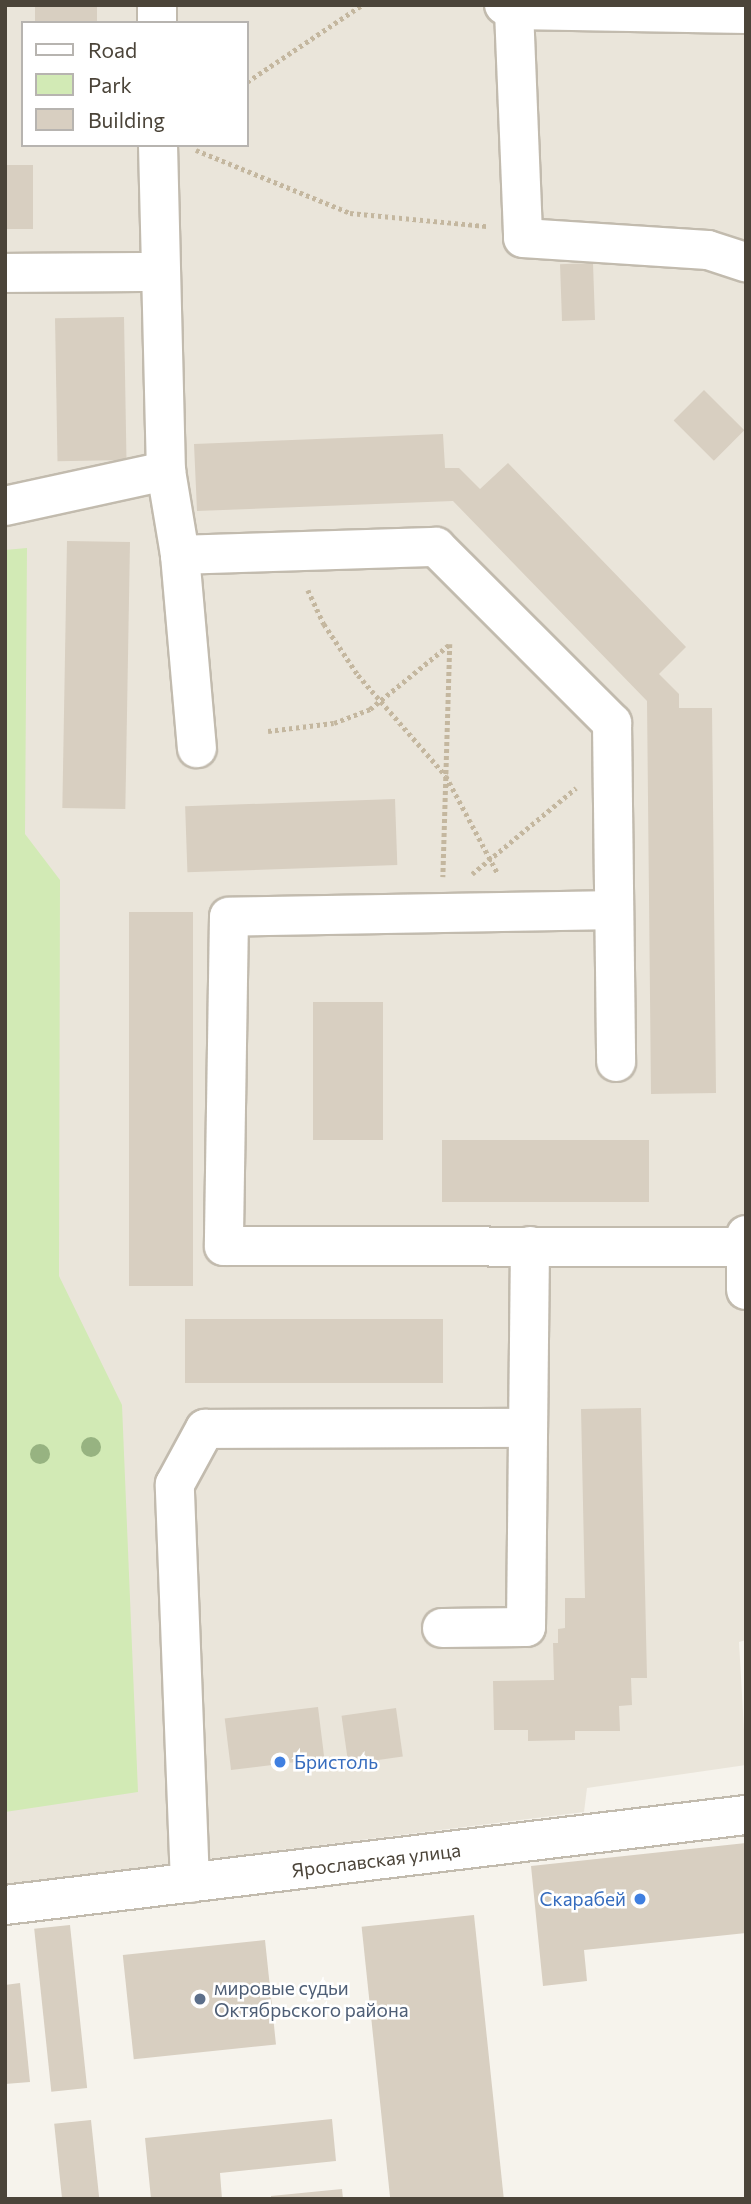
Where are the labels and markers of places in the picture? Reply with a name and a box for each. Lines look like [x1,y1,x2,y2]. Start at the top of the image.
place label: Бристоль [294,1751,378,1773]
marker: Бристоль [272,1754,288,1770]
place label: Скарабей [540,1888,626,1910]
marker: Скарабей [632,1891,648,1907]
place label: мировые судьи Октябрьского района [214,1977,409,2021]
marker: мировые судьи Октябрьского района [192,1991,208,2007]

